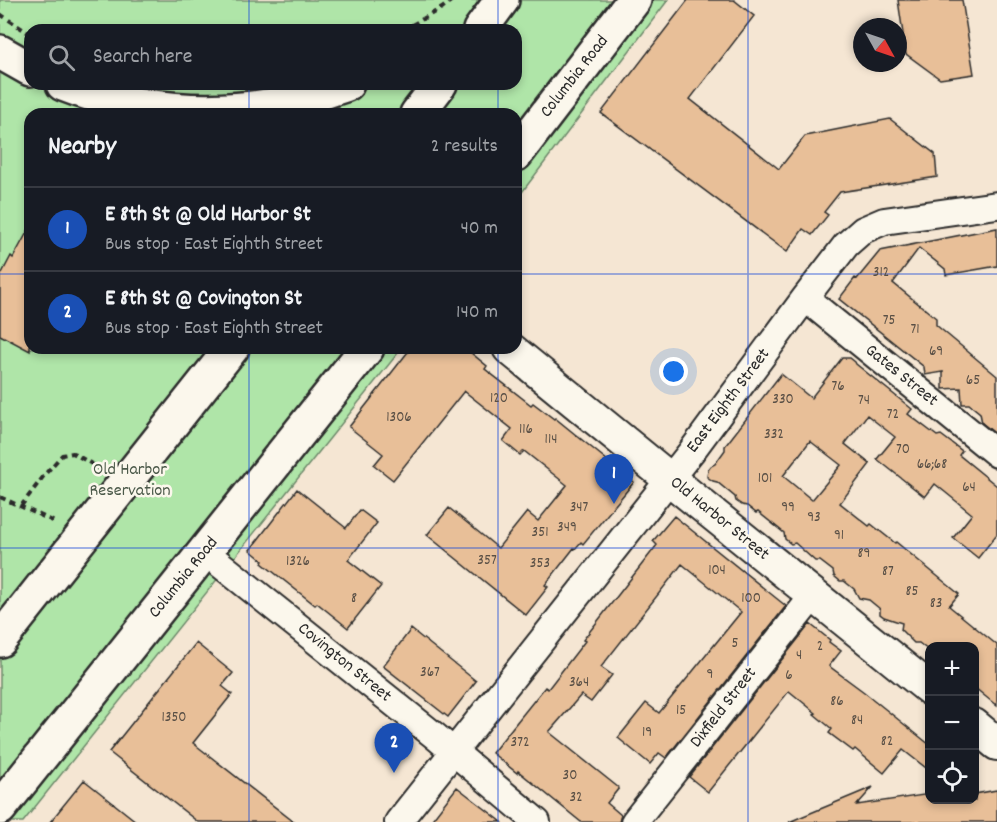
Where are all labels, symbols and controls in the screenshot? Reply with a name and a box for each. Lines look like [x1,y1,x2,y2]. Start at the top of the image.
north arrow [853,18,907,72]
search box [24,24,522,90]
street label: Columbia Road [535,30,615,124]
icon: search [45,41,78,74]
text: Search here [93,42,192,73]
text: Nearby [48,129,116,166]
text: 2 results [431,133,498,161]
text: E 8th St @ Old Harbor St [105,200,311,231]
text: 1 [65,215,70,243]
text: 40 m [460,215,498,243]
text: Bus stop · East Eighth Street [105,231,323,259]
house number: 312 [873,262,889,284]
text: E 8th St @ Covington St [105,284,302,315]
text: 2 [63,299,72,327]
text: 140 m [456,299,498,327]
house number: 75 [883,310,895,332]
text: Bus stop · East Eighth Street [105,315,323,343]
house number: 71 [910,319,920,341]
street label: Gates Street [859,339,943,413]
house number: 69 [929,341,943,363]
street label: East Eighth Street [681,343,777,459]
your location [659,357,688,386]
house number: 65 [966,370,980,392]
house number: 76 [831,376,845,398]
house number: 120 [490,388,508,410]
house number: 330 [772,389,794,411]
house number: 74 [858,390,870,412]
house number: 72 [887,404,899,426]
house number: 1306 [386,407,412,429]
house number: 116 [519,419,533,441]
house number: 332 [764,424,784,446]
house number: 114 [545,429,557,451]
house number: 70 [896,439,910,461]
pin: 1 [594,454,634,504]
house number: 66;68 [917,454,947,476]
park label: Old Harbor Reservation [89,458,171,504]
house number: 101 [758,468,772,490]
street label: Old Harbor Street [664,471,774,567]
house number: 64 [962,477,976,499]
house number: 347 [570,497,589,519]
house number: 99 [781,497,795,519]
house number: 93 [807,507,821,529]
house number: 349 [557,517,577,539]
house number: 351 [532,522,548,544]
house number: 91 [834,525,844,547]
street label: Columbia Road [143,532,225,624]
house number: 89 [858,543,870,565]
house number: 357 [477,550,497,572]
house number: 1326 [286,551,310,573]
house number: 353 [530,553,550,575]
house number: 104 [708,560,726,582]
house number: 87 [882,561,894,583]
house number: 85 [906,581,919,603]
house number: 8 [351,588,357,610]
house number: 100 [741,588,761,610]
house number: 83 [930,593,942,615]
street label: Covington Street [292,617,397,709]
house number: 5 [732,633,739,655]
house number: 2 [817,636,823,658]
map controls [925,642,979,804]
button: + [925,642,979,696]
house number: 4 [796,645,802,667]
house number: 367 [420,662,440,684]
street label: Dixfield Street [685,662,764,754]
house number: 9 [707,664,713,686]
house number: 6 [785,665,793,687]
house number: 364 [569,672,589,694]
house number: 86 [830,691,844,713]
button: − [925,696,979,750]
house number: 15 [676,700,686,722]
house number: 1350 [161,707,187,729]
house number: 84 [851,710,863,732]
house number: 19 [642,722,652,744]
pin: 2 [374,724,414,773]
house number: 82 [881,731,893,753]
house number: 372 [511,732,529,754]
button: locate [925,750,979,804]
house number: 30 [563,765,577,787]
house number: 32 [569,787,583,809]

